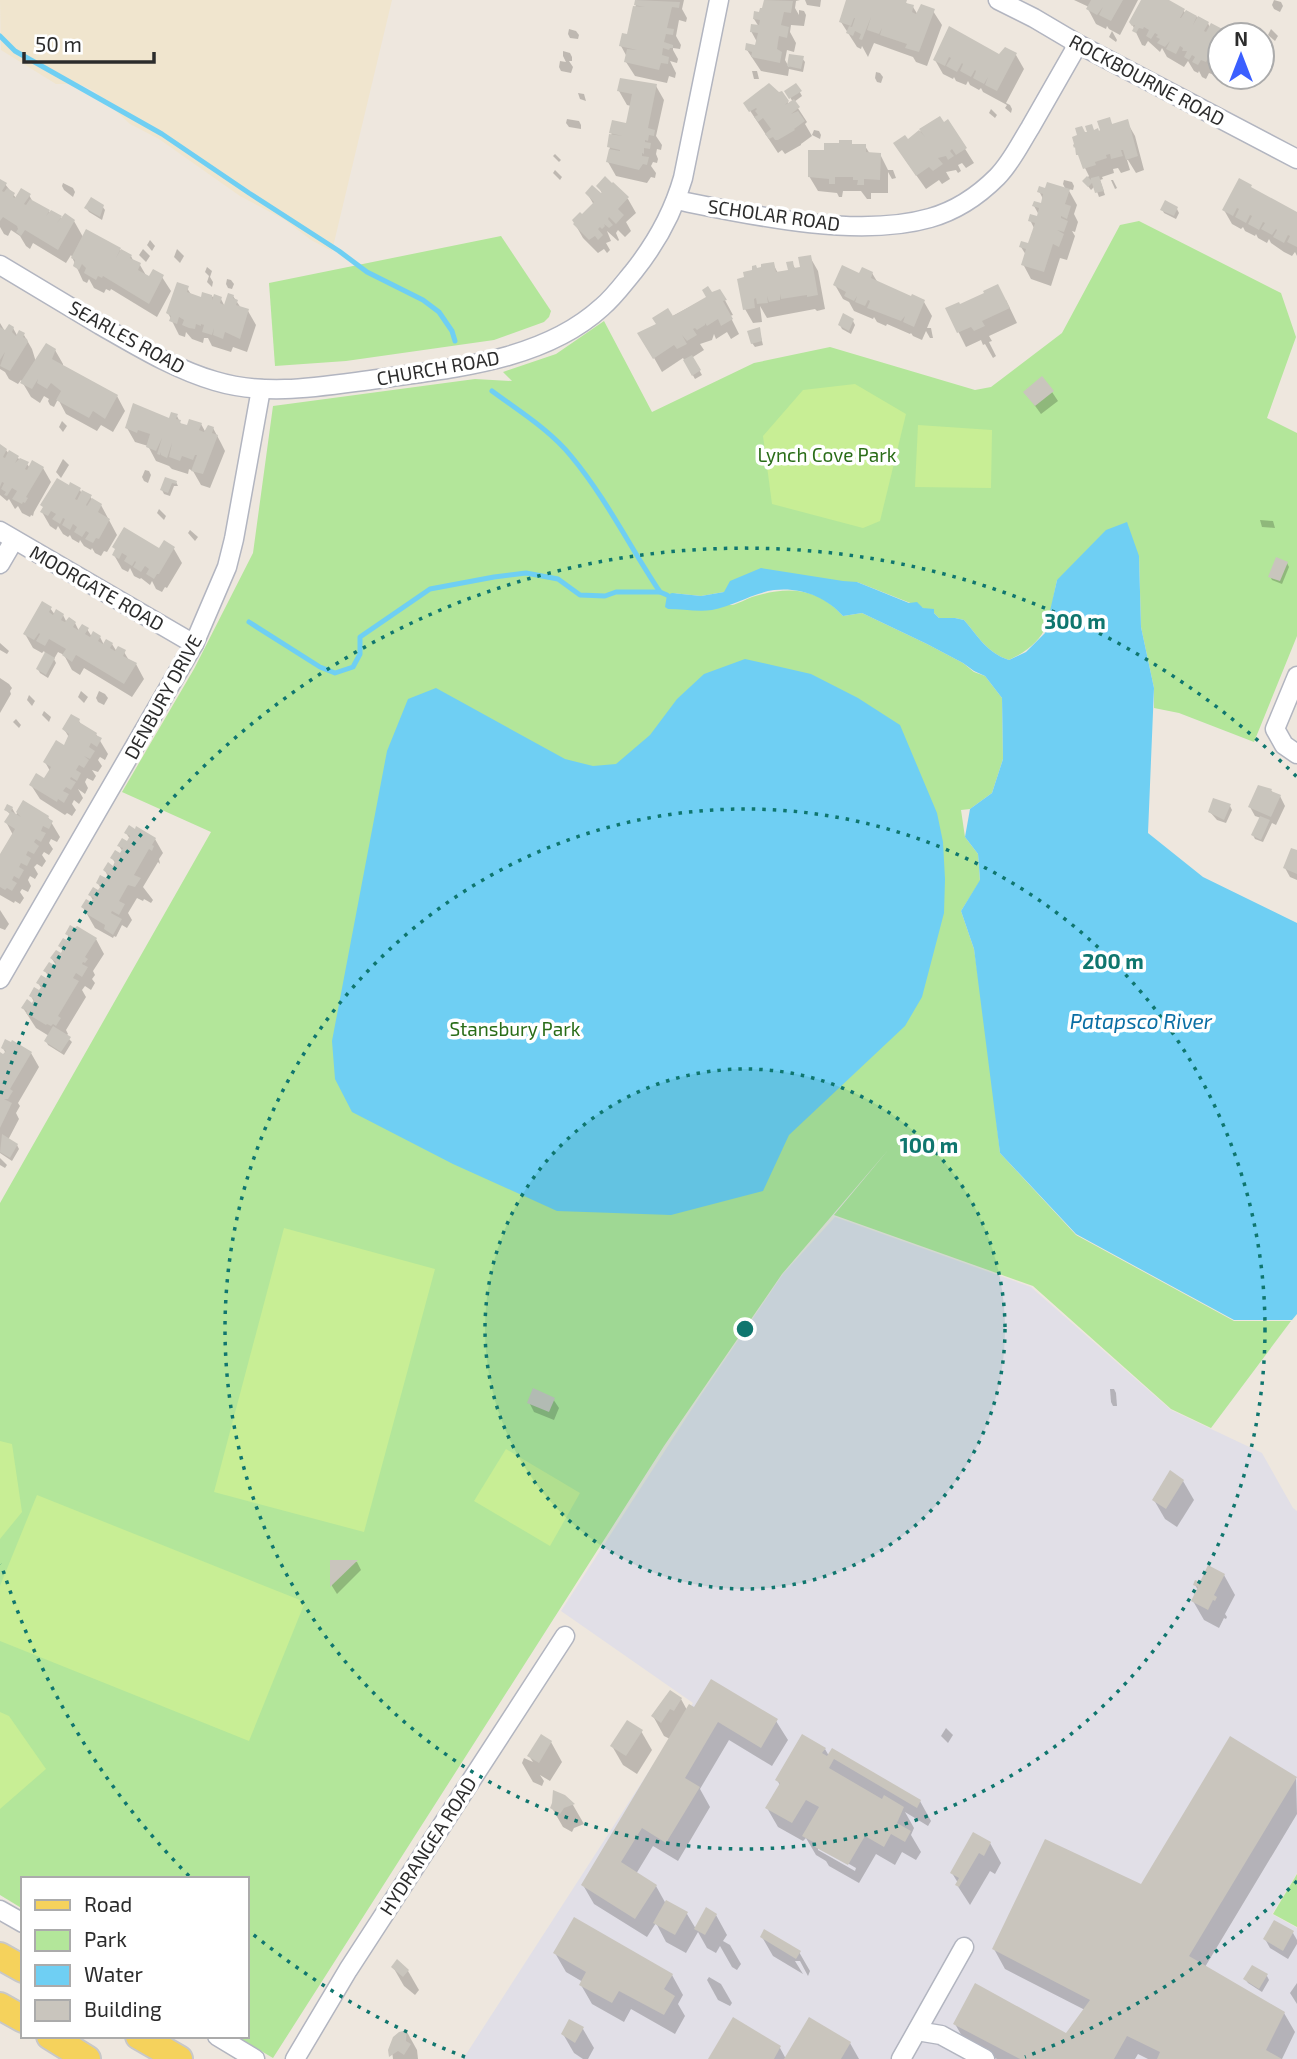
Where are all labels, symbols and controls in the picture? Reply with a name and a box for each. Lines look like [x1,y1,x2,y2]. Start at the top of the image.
scale bar [24,21,154,65]
north arrow [1206,21,1276,91]
text: N [1234,27,1248,50]
street label: ROCKBOURNE ROAD [1066,29,1229,130]
text: 50 m [35,31,82,56]
street label: SCHOLAR ROAD [707,194,842,235]
street label: SEARLES ROAD [65,295,189,378]
street label: CHURCH ROAD [375,345,501,390]
park label: Lynch Cove Park [758,443,897,466]
street label: MOORGATE ROAD [26,540,168,635]
text: 300 m [1044,608,1106,633]
street label: DENBURY DRIVE [119,631,206,763]
text: 200 m [1082,948,1144,973]
water label: Patapsco River [1070,1008,1213,1033]
park label: Stansbury Park [450,1017,581,1040]
text: 100 m [900,1132,958,1157]
centre of rings [733,1317,757,1341]
street label: HYDRANGEA ROAD [374,1772,481,1919]
legend [21,1877,248,2038]
text: Road [84,1891,132,1916]
text: Park [84,1926,127,1951]
text: Water [84,1961,143,1986]
text: Building [84,1996,162,2021]

